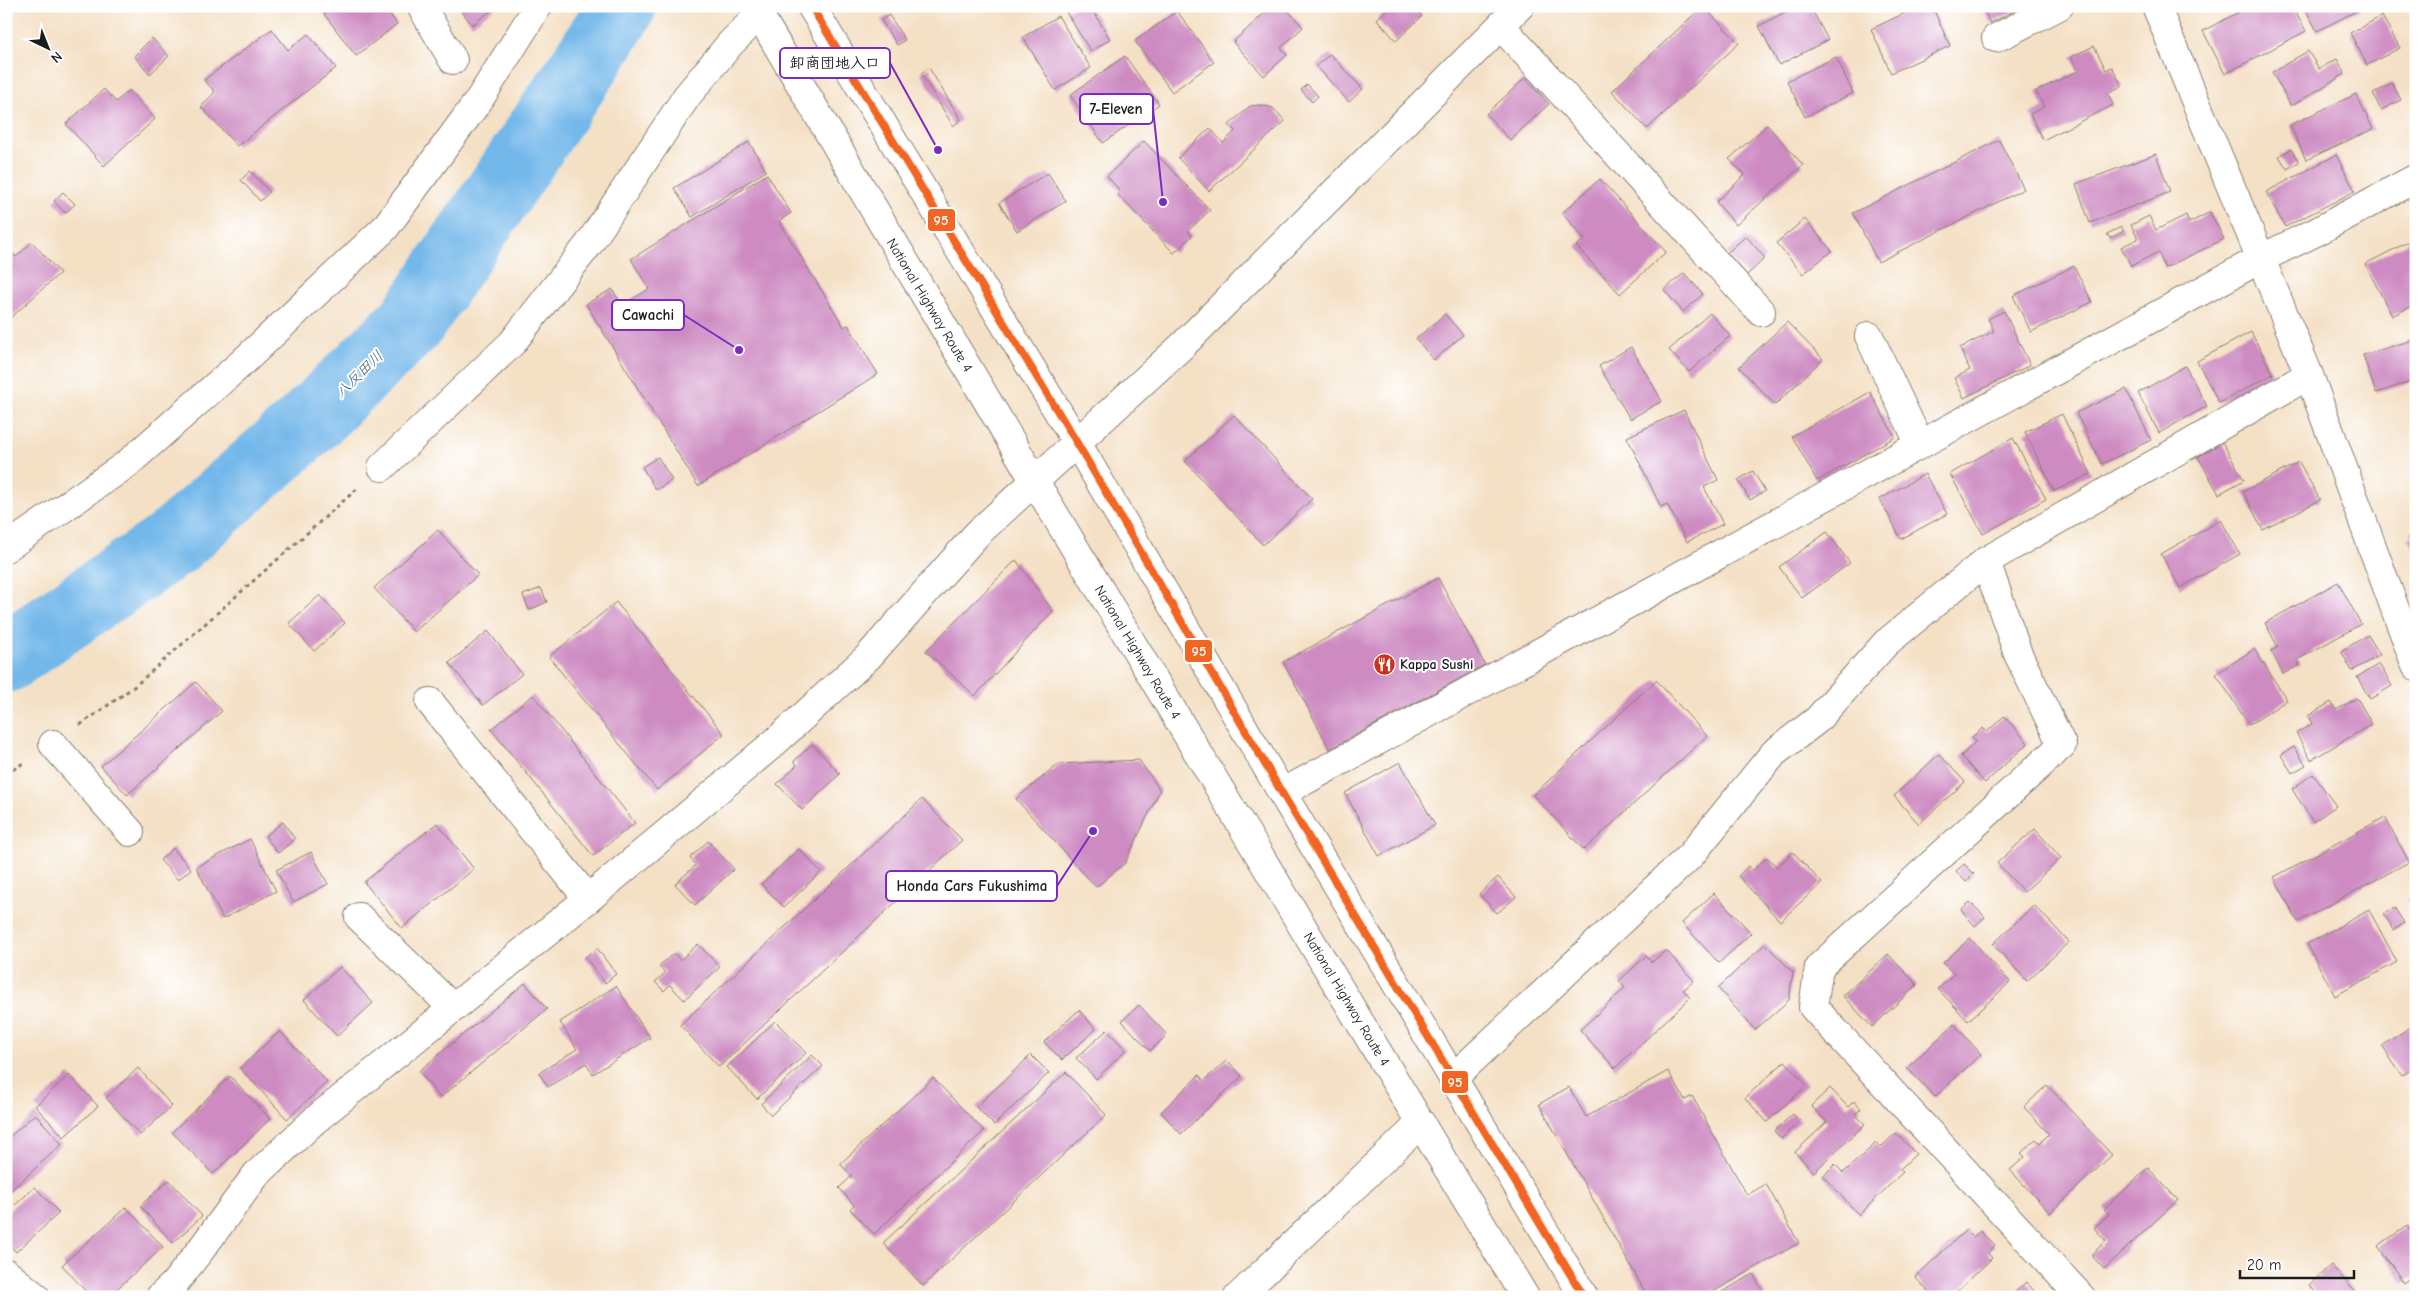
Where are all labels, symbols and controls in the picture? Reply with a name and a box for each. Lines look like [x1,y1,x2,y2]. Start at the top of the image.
north arrow [22,22,72,72]
text: N [47,48,66,66]
callout: 卸商団地入口 [780,48,890,78]
text: 卸商団地入口 [790,54,880,72]
callout: 7-Eleven [1080,94,1153,124]
text: 7-Eleven [1089,100,1143,118]
line badge: 95 [927,208,956,232]
text: 95 [934,212,948,229]
street label: National Highway Route 4 [883,235,976,375]
callout: Cawachi [612,300,684,330]
text: Cawachi [622,306,674,324]
water label: 八反田川 [331,347,387,401]
street label: National Highway Route 4 [1091,582,1184,722]
line badge: 95 [1184,639,1213,663]
text: 95 [1192,643,1206,660]
restaurant icon: Kappa Sushi [1372,652,1396,676]
place label: Kappa Sushi [1400,656,1473,673]
callout: Honda Cars Fukushima [886,871,1057,901]
text: Honda Cars Fukushima [897,877,1047,895]
street label: National Highway Route 4 [1300,929,1393,1069]
line badge: 95 [1441,1070,1469,1094]
text: 95 [1448,1074,1462,1091]
scale bar [2240,1248,2353,1280]
text: 20 m [2247,1256,2281,1274]

